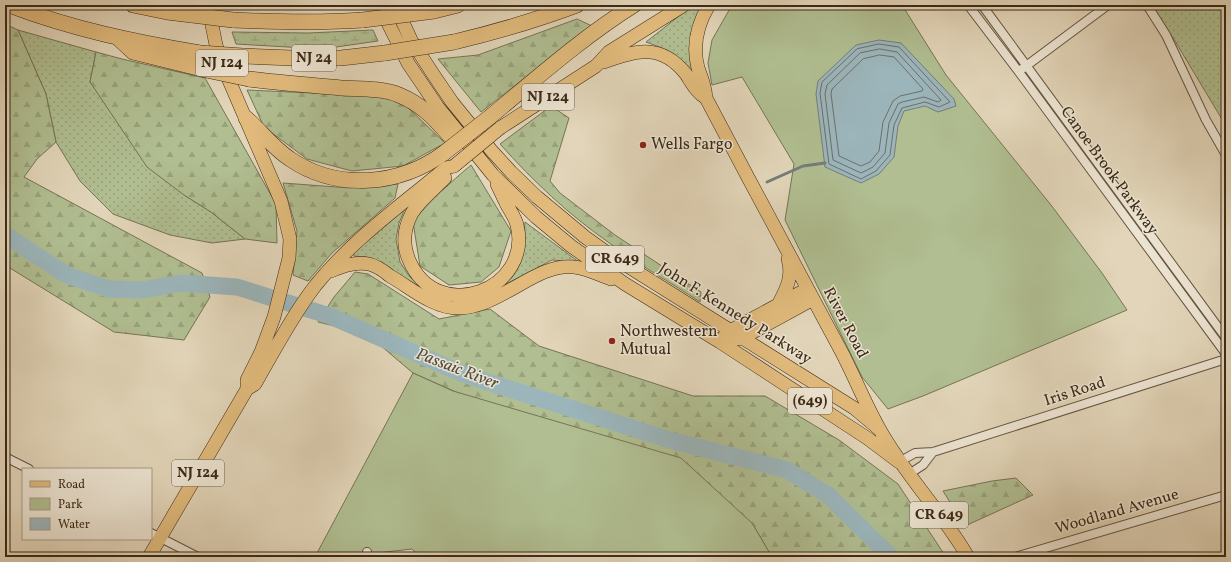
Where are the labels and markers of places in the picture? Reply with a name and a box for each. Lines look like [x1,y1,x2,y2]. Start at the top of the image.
place label: Wells Fargo [651,134,733,156]
marker: Wells Fargo [638,140,648,150]
place label: Northwestern Mutual [620,321,718,361]
marker: Northwestern Mutual [607,336,617,346]

